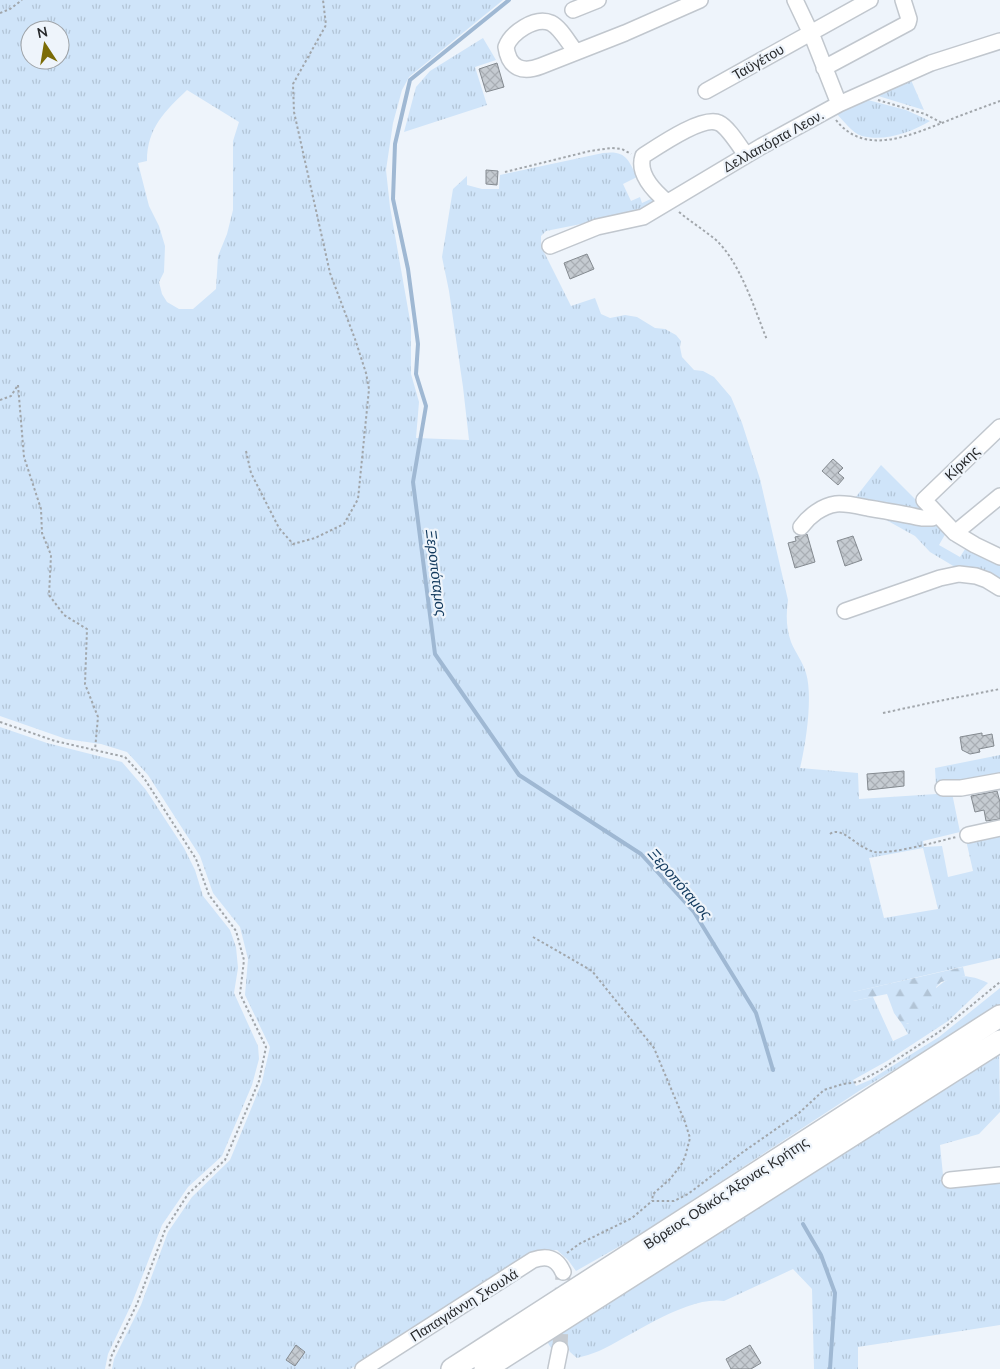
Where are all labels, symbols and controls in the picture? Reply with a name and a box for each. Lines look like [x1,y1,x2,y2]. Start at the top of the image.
north arrow [20,20,70,70]
text: N [35,22,50,43]
street label: Ταϋγέτου [729,40,788,85]
street label: Δελλαπόρτα Λεον. [719,106,827,177]
street label: Κίρκης [941,442,984,485]
water label: Ξεροπόταμος [421,527,451,619]
water label: Ξεροπόταμος [643,843,717,924]
street label: Βόρειος Οδικός Άξονας Κρήτης [640,1133,813,1254]
street label: Παπαγιάννη Σκουλά [407,1265,522,1346]

